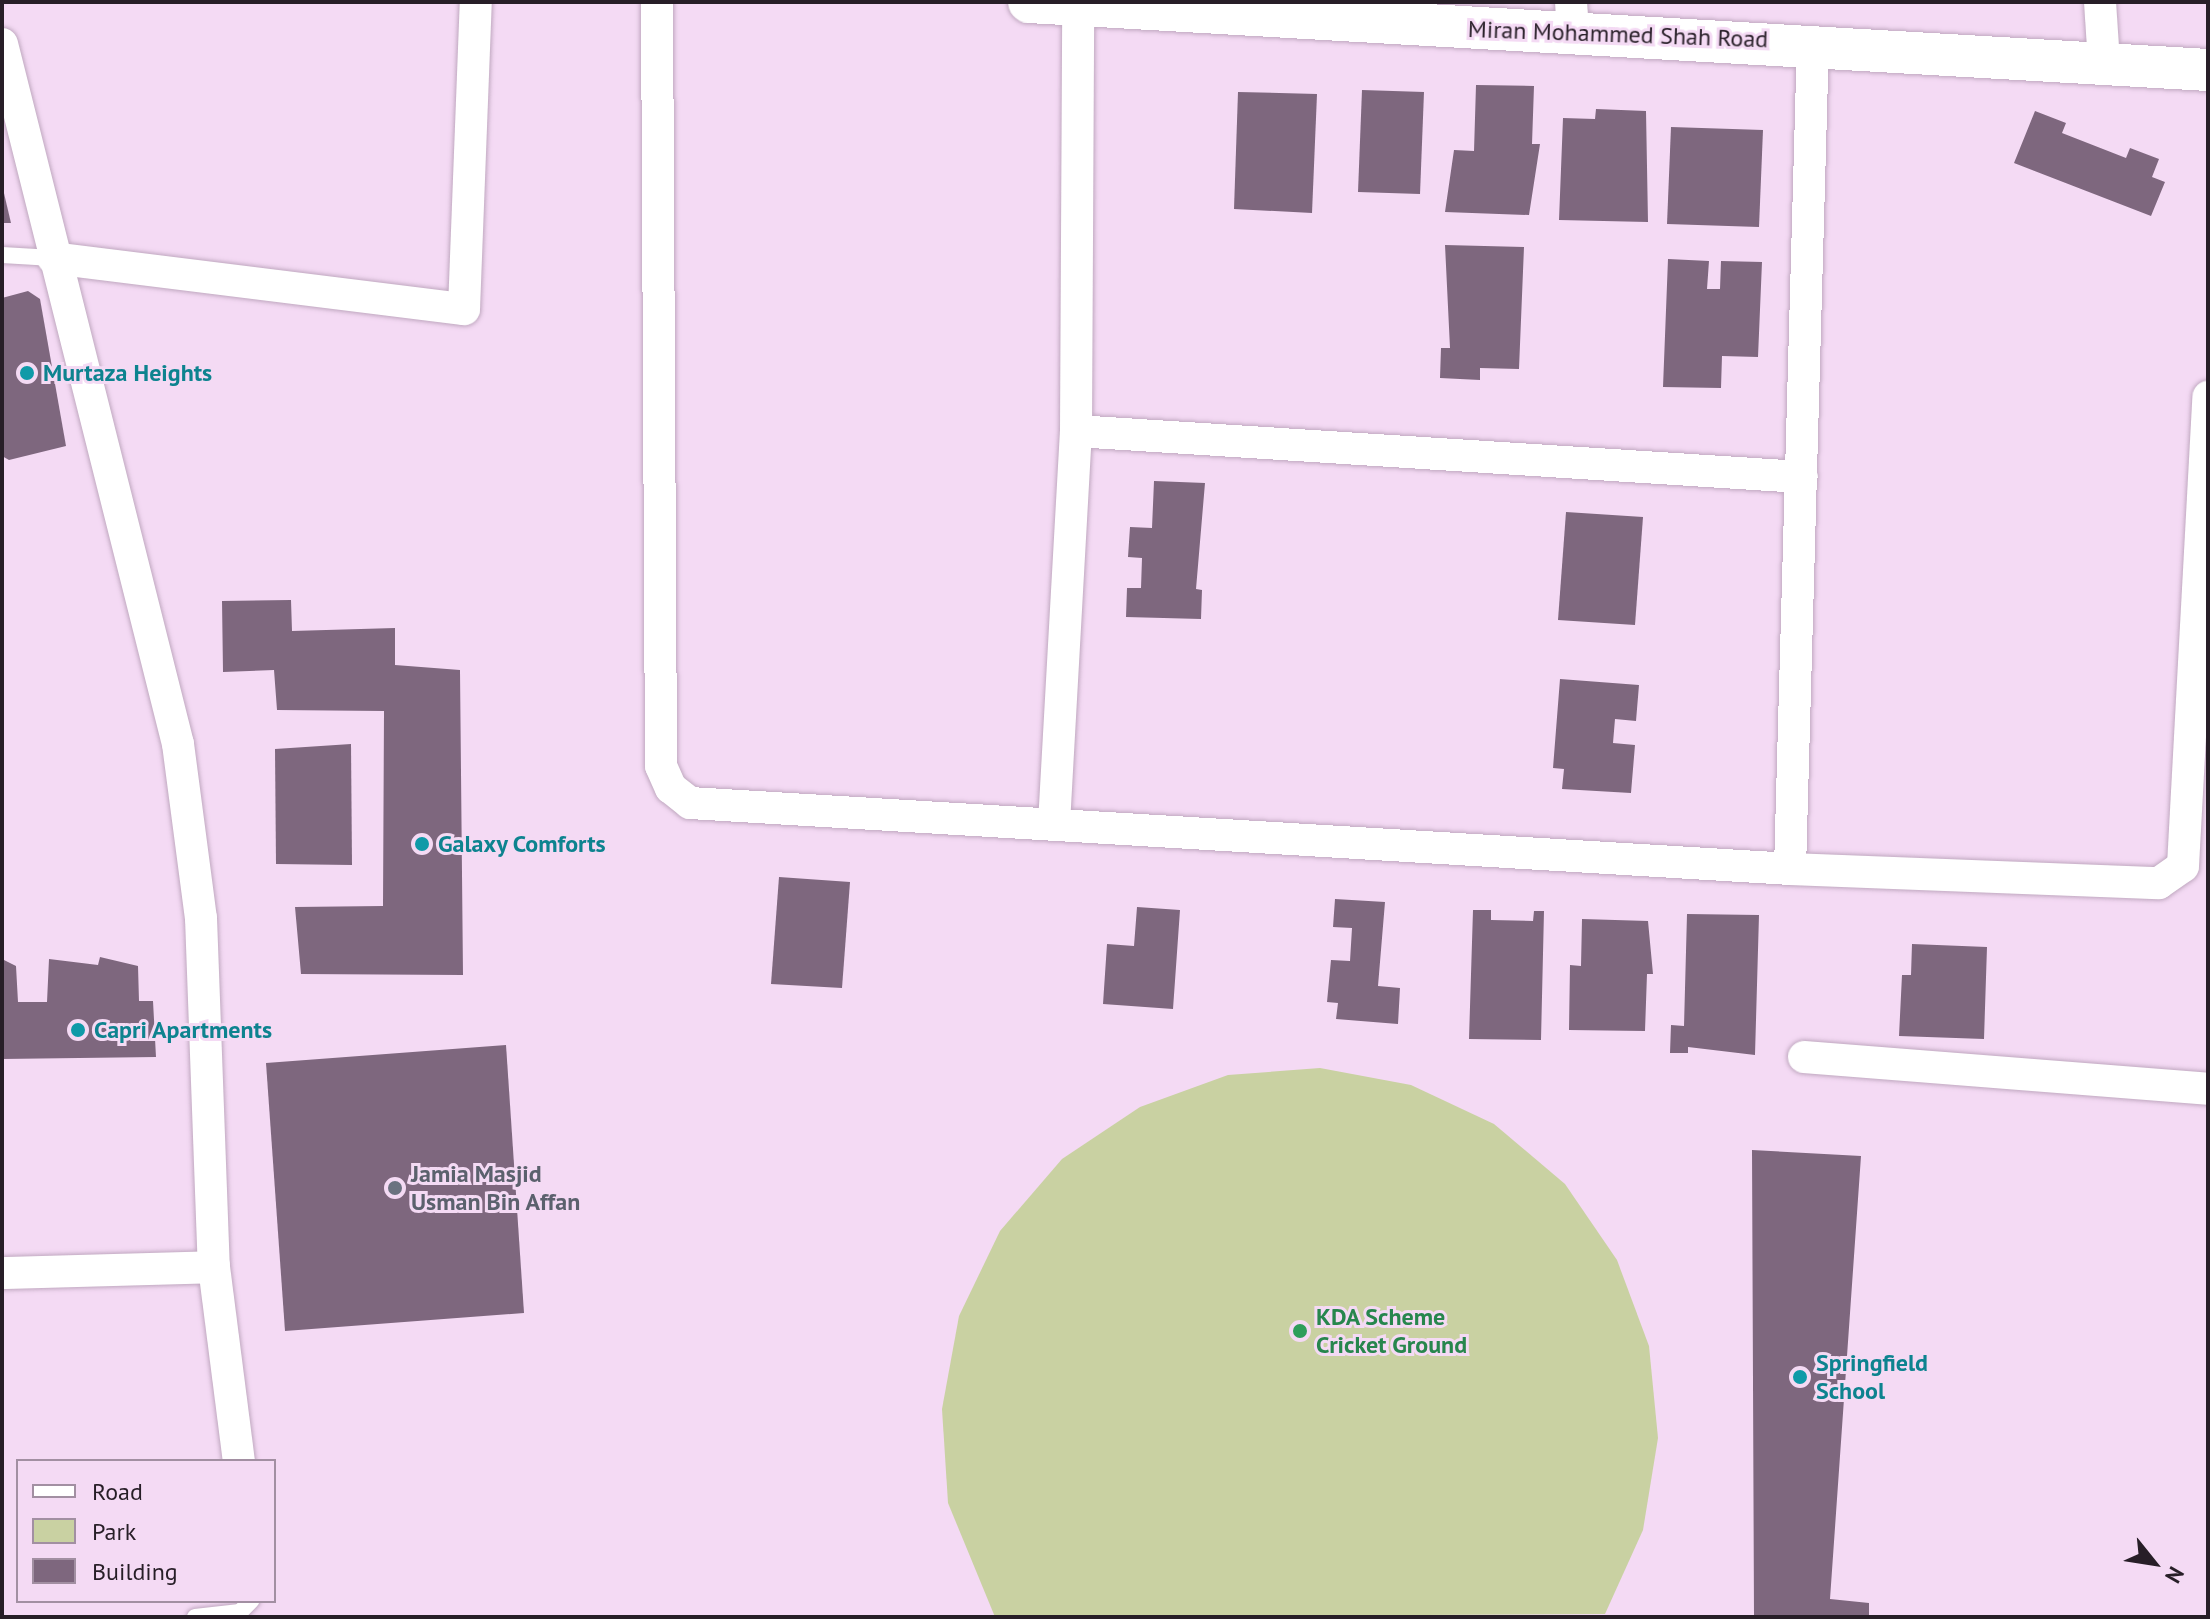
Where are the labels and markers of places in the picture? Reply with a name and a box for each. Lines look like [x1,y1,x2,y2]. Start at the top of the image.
place label: Murtaza Heights [43,359,212,387]
marker: Murtaza Heights [18,364,36,382]
place label: Galaxy Comforts [438,830,607,858]
marker: Galaxy Comforts [413,835,431,853]
place label: Capri Apartments [94,1016,273,1044]
marker: Capri Apartments [69,1021,87,1039]
place label: Jamia Masjid Usman Bin Affan [411,1160,581,1216]
marker: Jamia Masjid Usman Bin Affan [386,1179,404,1197]
place label: KDA Scheme Cricket Ground [1316,1303,1467,1359]
marker: KDA Scheme Cricket Ground [1291,1322,1309,1340]
place label: Springfield School [1816,1349,1928,1405]
marker: Springfield School [1791,1368,1809,1386]

